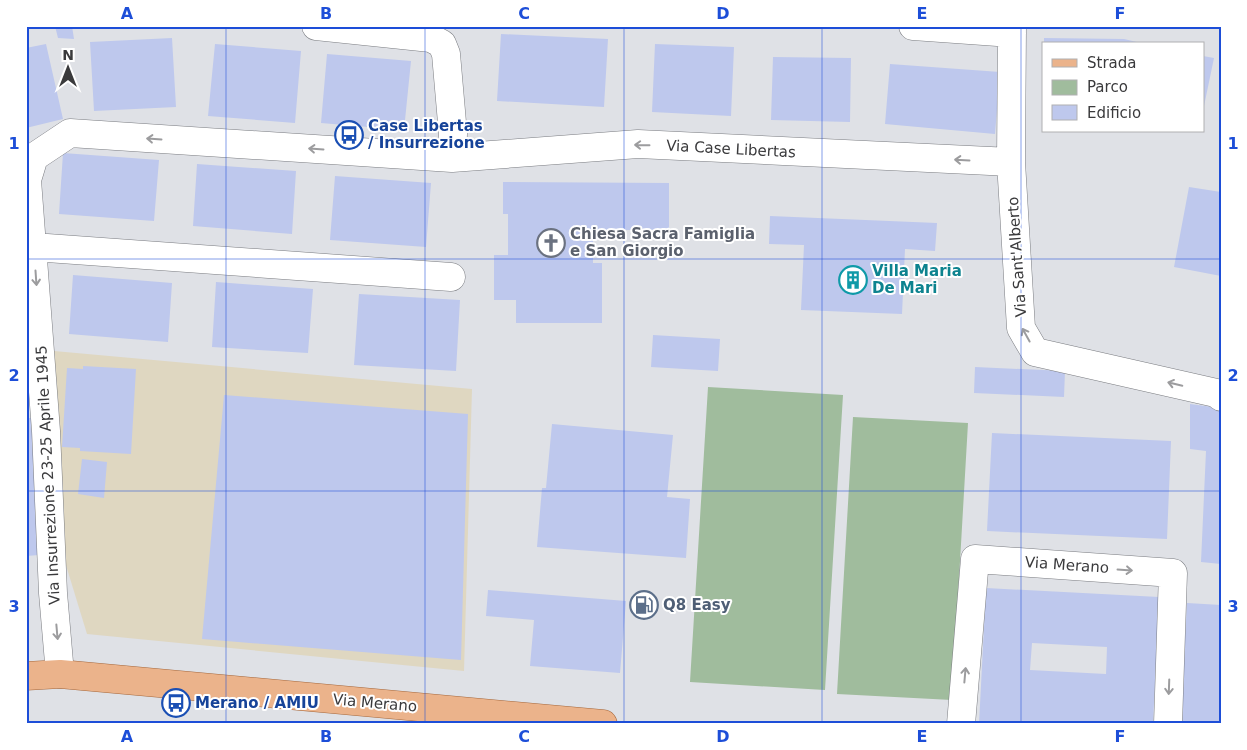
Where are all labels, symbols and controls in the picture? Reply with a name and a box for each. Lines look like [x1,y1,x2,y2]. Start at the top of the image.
text: A [121,4,134,23]
text: B [320,4,332,23]
text: C [518,4,530,23]
text: D [716,4,730,23]
text: E [917,4,927,23]
text: F [1115,4,1125,23]
north arrow [42,42,92,92]
legend [1042,42,1204,132]
text: N [62,47,74,63]
text: Strada [1087,54,1136,72]
text: Parco [1087,78,1128,96]
text: Edificio [1087,104,1141,122]
place label: Case Libertas / Insurrezione [368,117,485,152]
bus stop icon: Case Libertas / Insurrezione [334,120,364,150]
text: 1 [8,134,20,153]
one-way arrow [147,134,163,143]
text: 1 [1227,134,1239,153]
street label: Via Case Libertas [666,137,796,161]
one-way arrow [635,140,651,149]
one-way arrow [309,144,325,154]
one-way arrow [954,155,970,165]
street label: Via Sant'Alberto [1004,196,1030,318]
place label: Chiesa Sacra Famiglia e San Giorgio [570,225,755,260]
church icon: Chiesa Sacra Famiglia e San Giorgio [536,228,566,258]
place label: Villa Maria De Mari [872,262,962,297]
building icon: Villa Maria De Mari [838,265,868,295]
one-way arrow [31,270,40,286]
one-way arrow [1020,328,1030,343]
street label: Via Insurrezione 23-25 Aprile 1945 [32,345,64,605]
text: 2 [8,366,20,385]
text: 2 [1227,366,1239,385]
one-way arrow [1167,379,1183,388]
street label: Via Merano [1024,553,1110,577]
one-way arrow [1117,565,1133,574]
fuel station icon: Q8 Easy [629,590,659,620]
place label: Q8 Easy [663,596,731,614]
text: 3 [8,597,20,616]
text: 3 [1227,597,1239,616]
one-way arrow [52,624,62,640]
one-way arrow [960,667,970,683]
one-way arrow [1164,678,1174,695]
bus stop icon: Merano / AMIU [161,688,191,718]
street label: Via Merano [332,690,418,716]
place label: Merano / AMIU [195,694,319,712]
text: A [121,727,134,746]
text: B [320,727,332,746]
text: C [518,727,530,746]
text: D [716,727,730,746]
text: E [917,727,927,746]
text: F [1115,727,1125,746]

